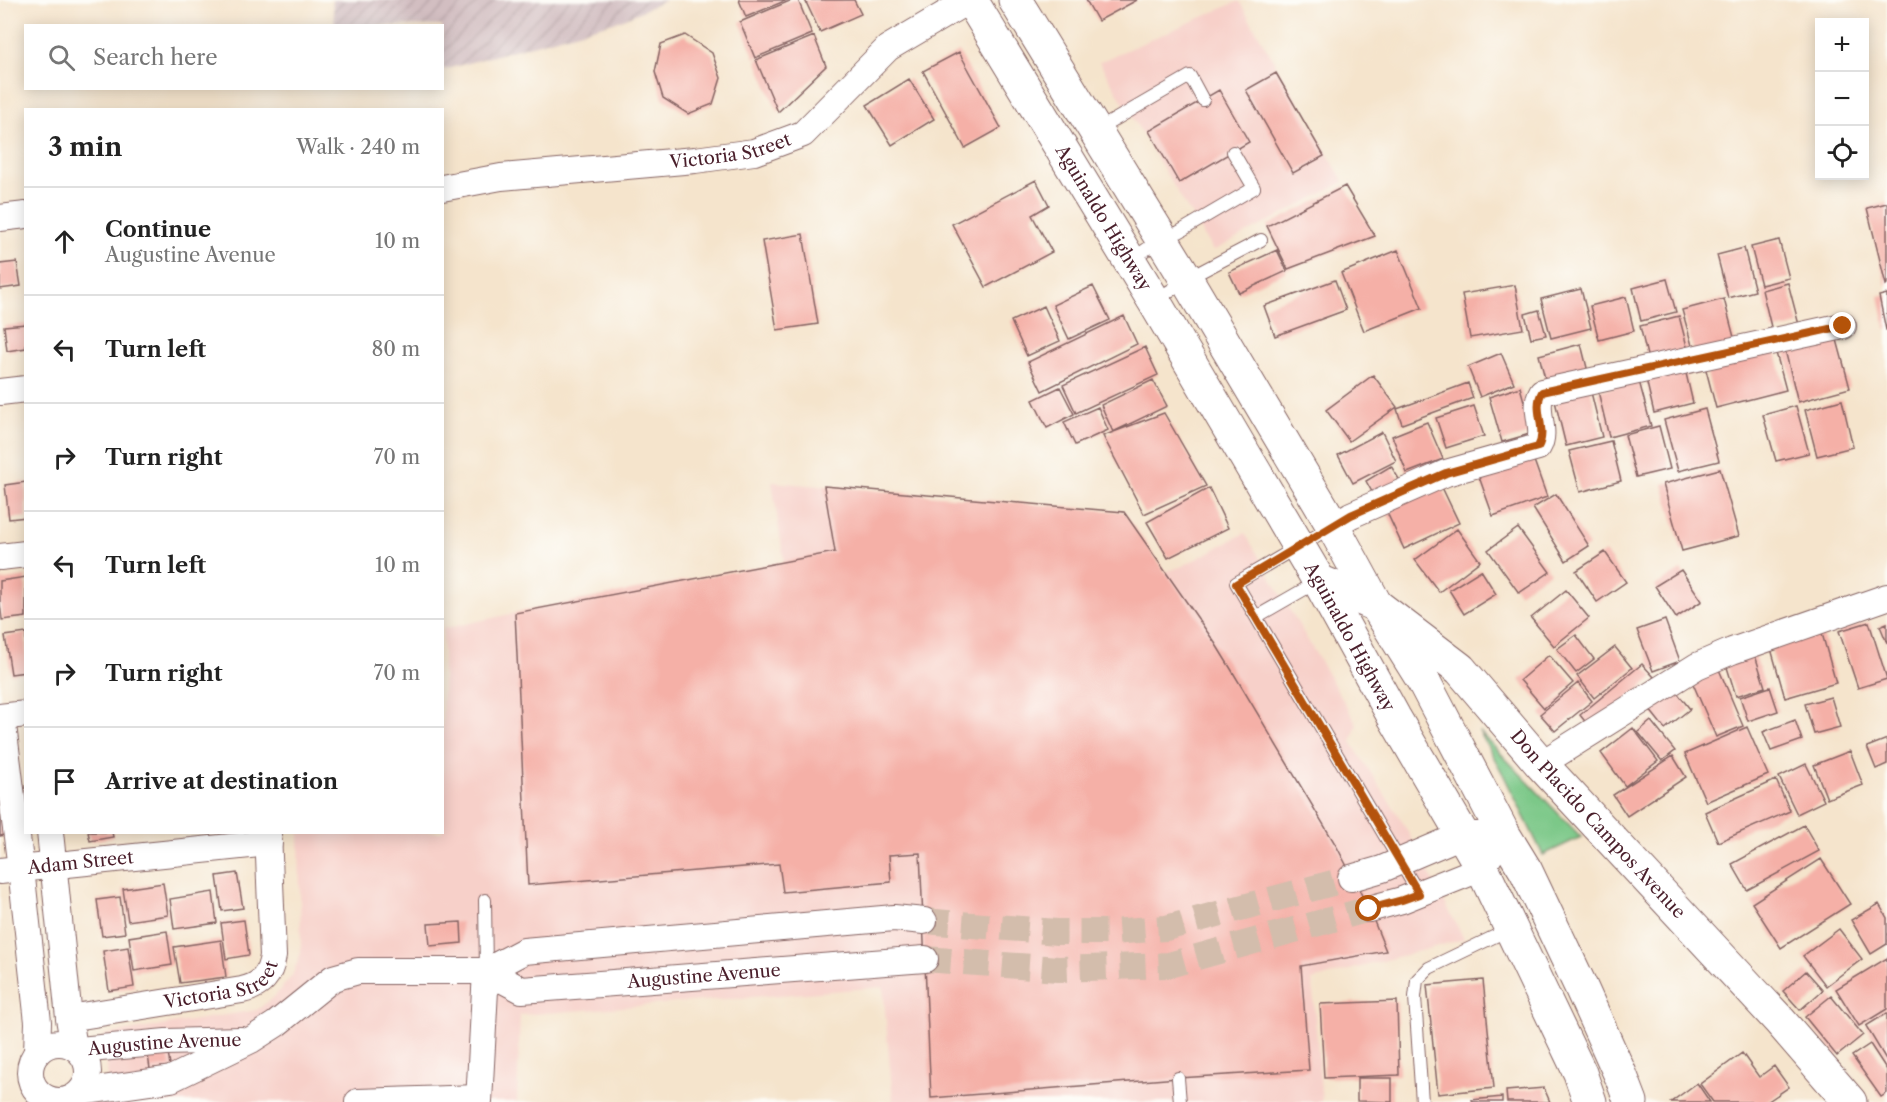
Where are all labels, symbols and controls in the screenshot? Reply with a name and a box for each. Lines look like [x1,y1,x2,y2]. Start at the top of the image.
map controls [1815,18,1869,180]
button: + [1815,18,1869,72]
search box [24,24,444,90]
icon: search [45,41,78,74]
text: Search here [93,44,218,71]
button: − [1815,72,1869,126]
button: locate [1815,126,1869,180]
street label: Victoria Street [668,128,795,173]
text: 3 min [48,131,122,163]
text: Walk · 240 m [296,135,420,159]
street label: Aguinaldo Highway [1050,140,1157,296]
text: Continue [105,216,211,243]
icon: ahead [48,225,81,258]
text: 10 m [375,229,420,253]
text: Augustine Avenue [105,243,276,267]
route end [1829,312,1855,338]
icon: left [48,333,81,366]
text: Turn left [105,336,206,363]
text: 80 m [372,337,420,361]
icon: right [48,441,81,474]
text: Turn right [105,444,223,471]
text: 70 m [374,445,420,469]
icon: left [48,549,81,582]
text: Turn left [105,552,206,579]
text: 10 m [375,553,420,577]
street label: Aguinaldo Highway [1299,558,1400,716]
icon: right [48,657,81,690]
text: Turn right [105,660,223,687]
text: 70 m [374,661,420,685]
street label: Don Placido Campos Avenue [1506,725,1690,923]
icon: arrive [48,765,81,798]
text: Arrive at destination [105,768,338,795]
street label: Adam Street [26,846,135,879]
route start [1355,895,1381,921]
street label: Victoria Street [161,958,283,1014]
street label: Augustine Avenue [625,959,781,993]
street label: Augustine Avenue [86,1029,242,1060]

